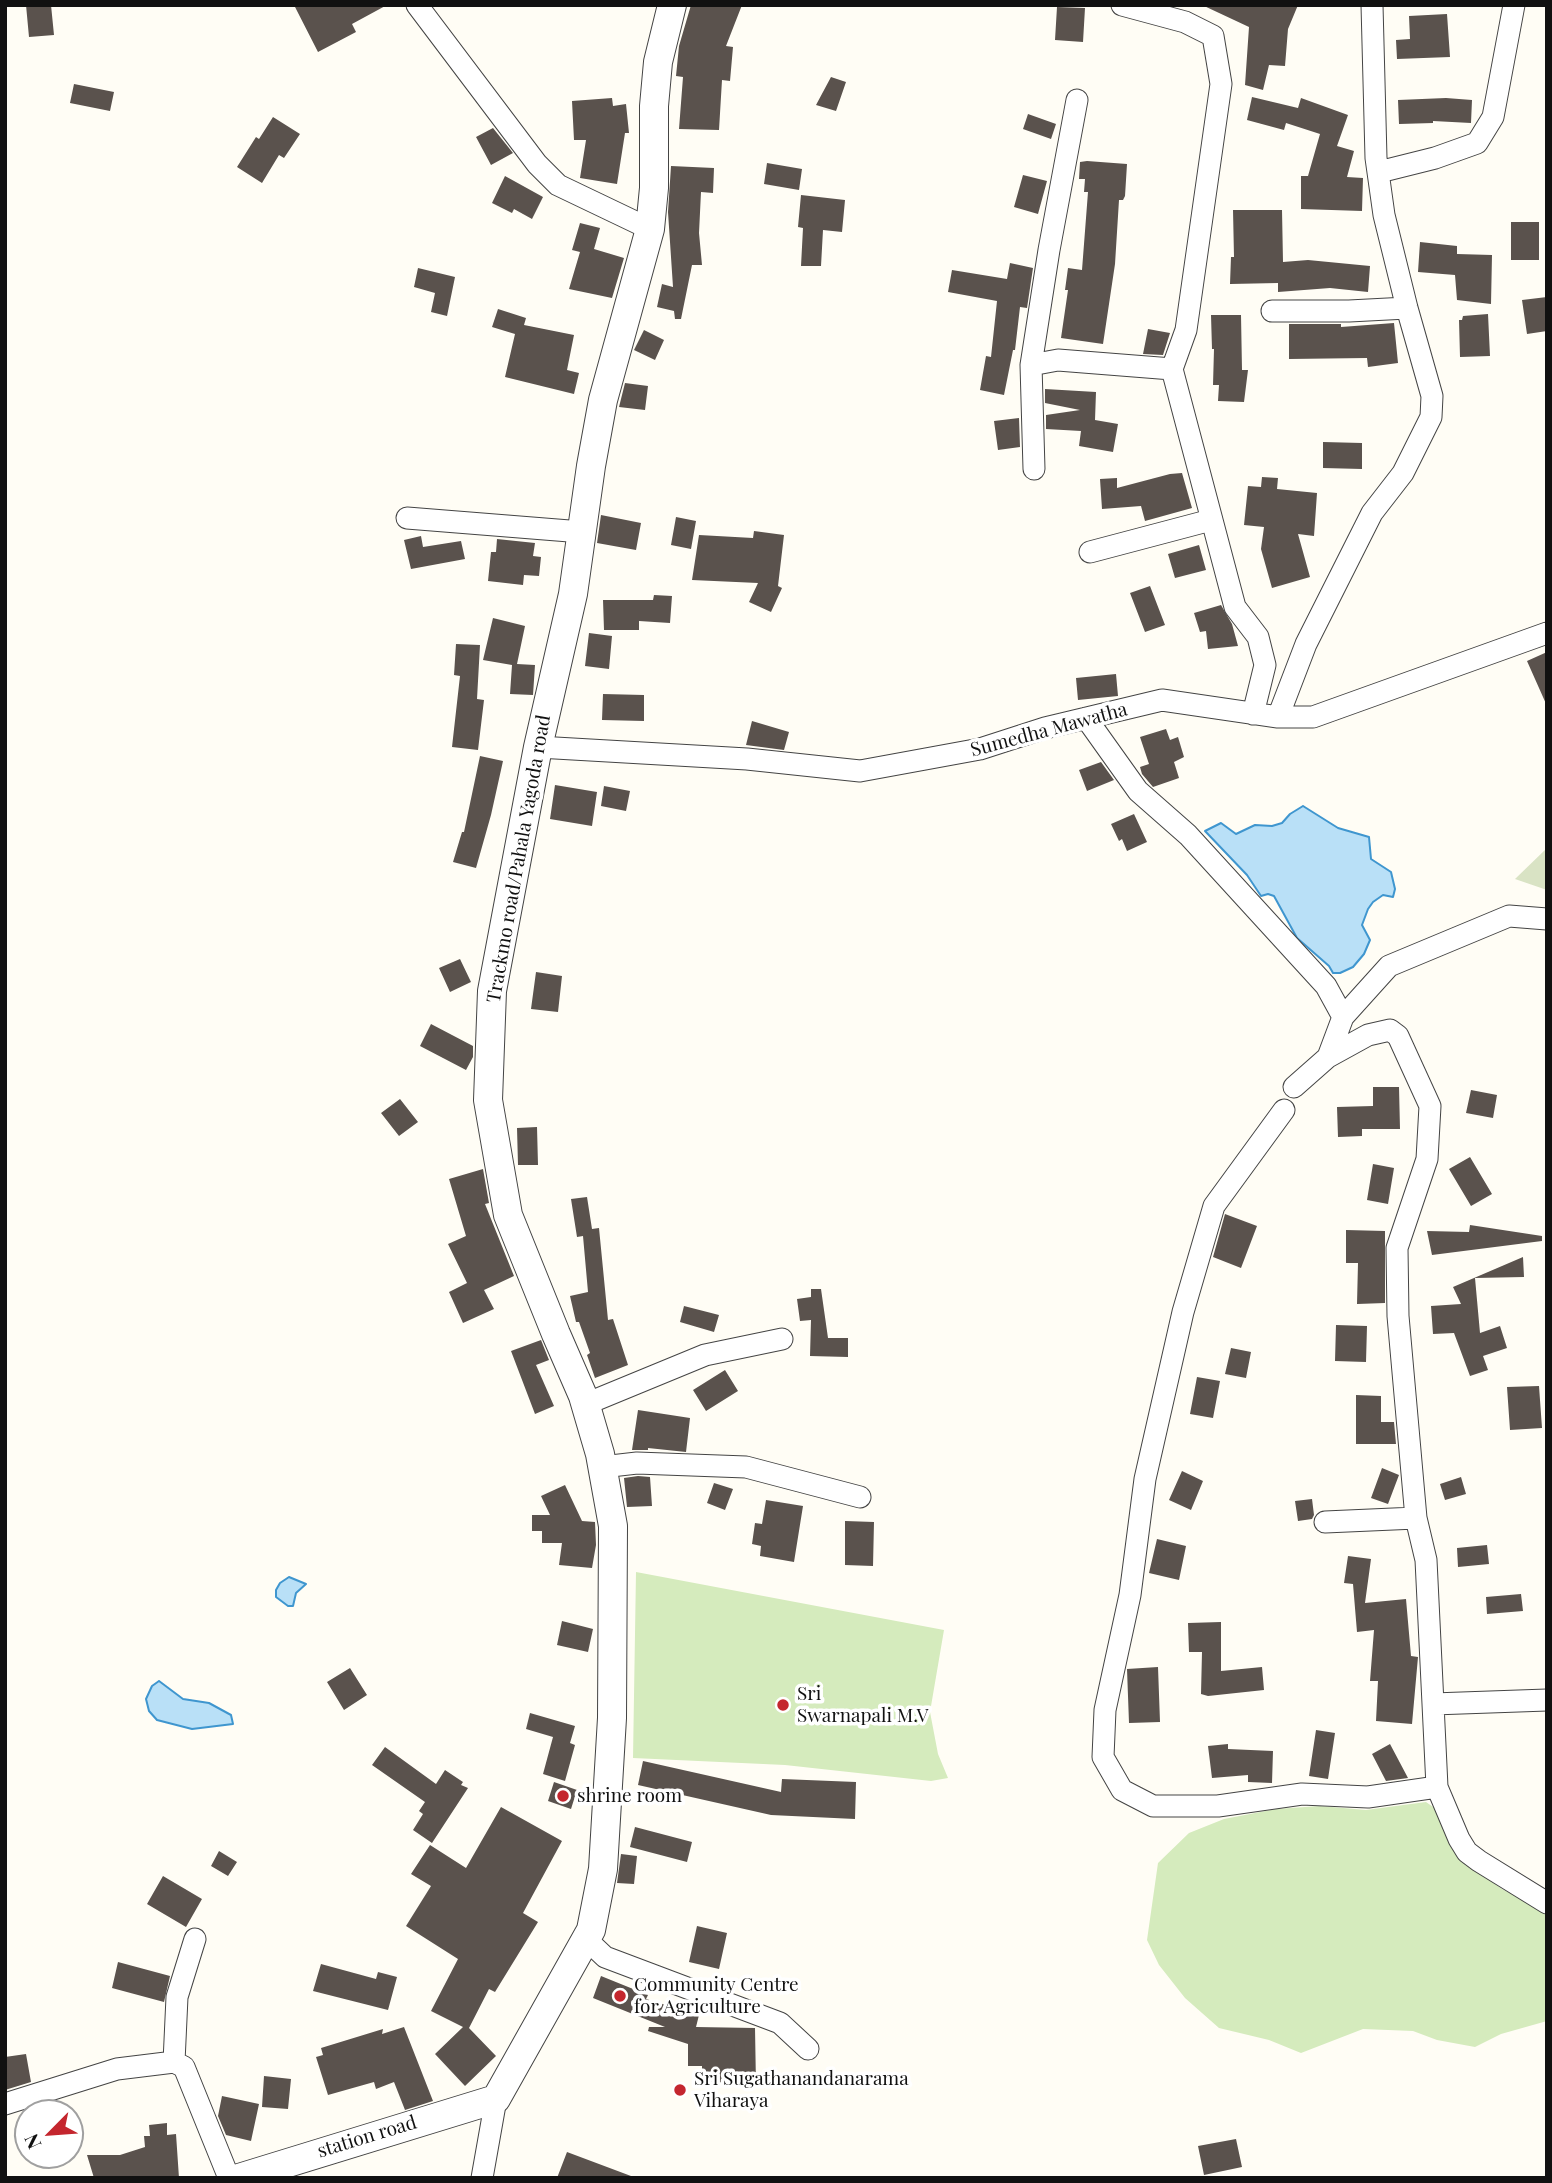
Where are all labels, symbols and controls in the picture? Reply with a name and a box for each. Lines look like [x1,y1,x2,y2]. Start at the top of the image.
street label: Sumedha Mawatha [968,698,1130,762]
street label: Trackmo road/Pahala Yagoda road [482,713,556,1005]
place label: Sri Swarnapali M.V [797,1683,929,1727]
marker: Sri Swarnapali M.V [775,1697,791,1713]
place label: shrine room [577,1785,682,1807]
marker: shrine room [555,1788,571,1804]
place label: Community Centre for Agriculture [634,1974,799,2018]
marker: Community Centre for Agriculture [612,1988,628,2004]
place label: Sri Sugathanandanarama Viharaya [694,2068,909,2112]
marker: Sri Sugathanandanarama Viharaya [672,2082,688,2098]
north arrow [14,2099,84,2169]
street label: station road [315,2111,419,2163]
text: N [17,2130,46,2154]

